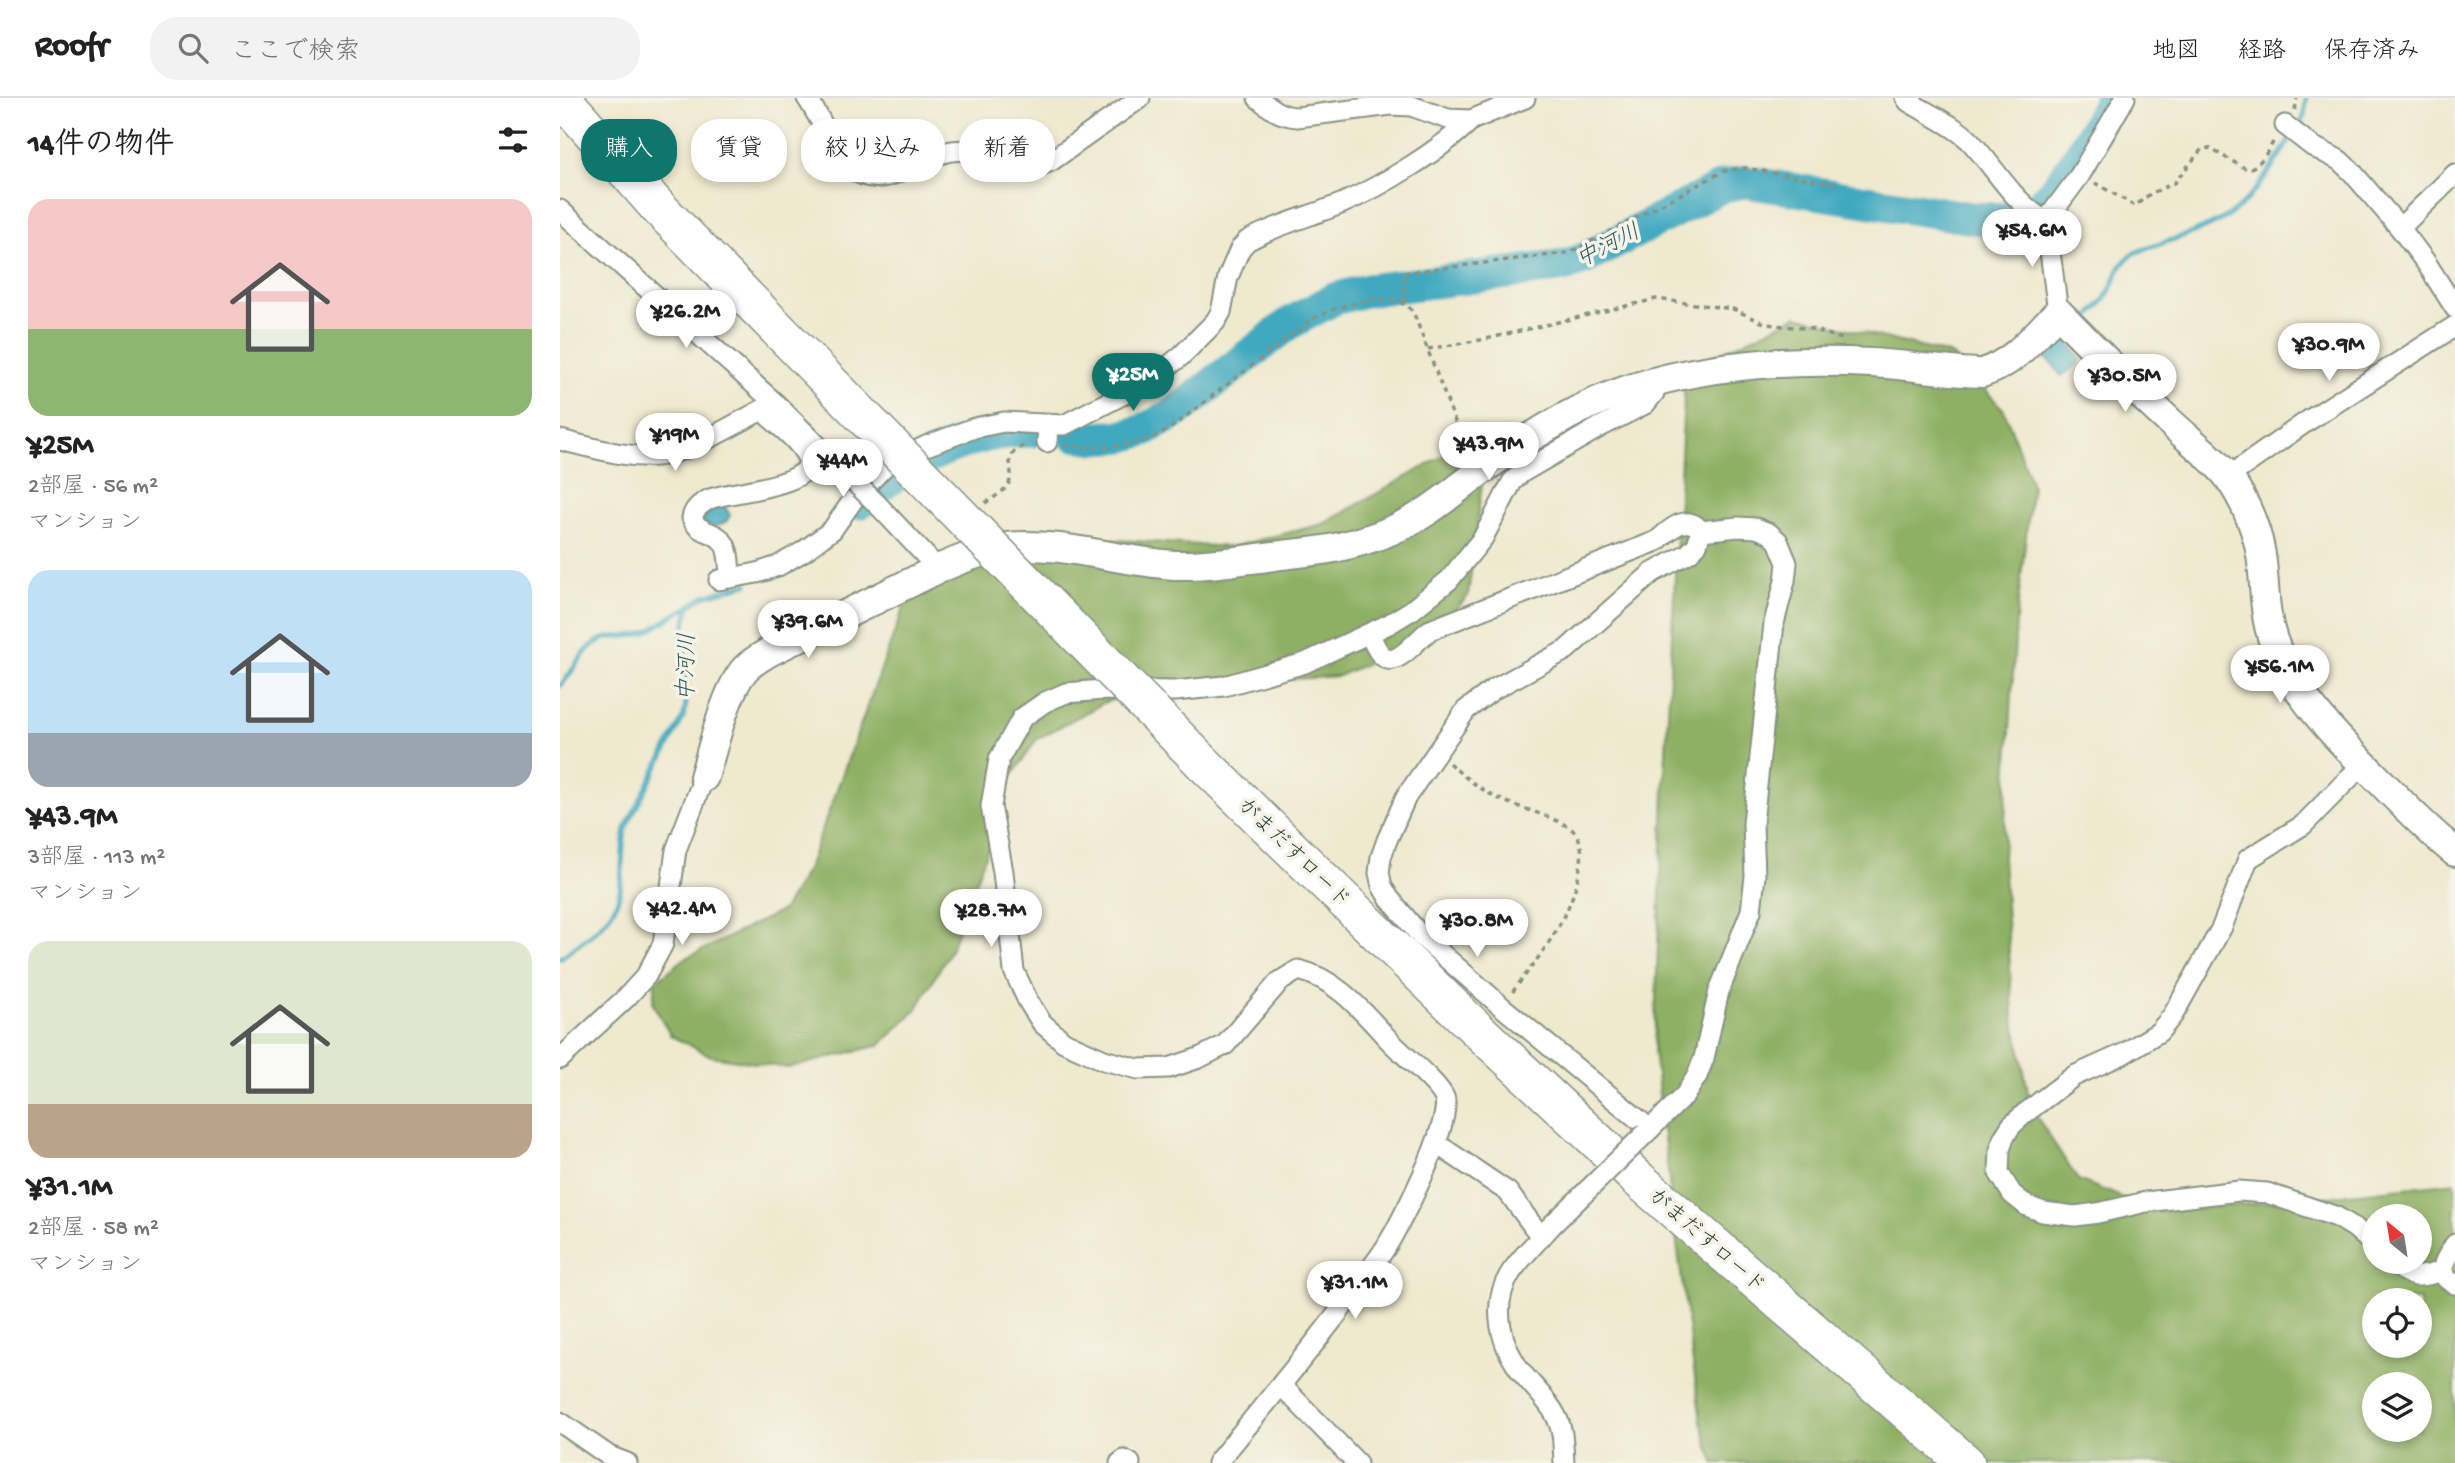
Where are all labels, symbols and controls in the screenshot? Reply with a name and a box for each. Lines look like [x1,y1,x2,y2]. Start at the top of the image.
search box [150,17,640,80]
text: Roofr [35,29,108,67]
icon: search [174,29,212,67]
text: ここで検索 [230,38,360,69]
text: 地図 [2152,38,2200,67]
text: 経路 [2238,38,2286,67]
text: 保存済み [2324,38,2420,67]
chip: 購入 [581,119,677,182]
chip: 賃貸 [691,119,787,182]
chip: 絞り込み [801,119,945,182]
chip: 新着 [959,119,1055,182]
icon: filters [494,121,532,159]
text: 14件の物件 [28,129,174,164]
pin: ¥54.6M [1975,209,2089,269]
text: ¥54.6M [1998,218,2066,245]
water label: 中河川 [1571,219,1645,275]
icon: home [217,244,343,370]
pin: ¥26.2M [629,290,743,350]
text: ¥26.2M [652,299,720,326]
pin: ¥30.9M [2272,324,2386,383]
text: ¥30.9M [2294,332,2364,359]
pin: ¥25M [1092,354,1174,413]
pin: ¥30.5M [2068,354,2182,414]
text: ¥25M [1108,362,1158,389]
text: ¥30.5M [2090,363,2160,390]
pin: ¥19M [634,414,716,473]
text: ¥19M [651,422,699,449]
pin: ¥43.9M [1432,422,1546,482]
text: ¥25M [28,430,93,465]
text: ¥43.9M [1455,431,1523,458]
pin: ¥44M [802,440,884,499]
text: ¥44M [819,448,867,475]
text: 2部屋 · 56 m² [28,474,158,501]
text: マンション [28,510,142,537]
pin: ¥39.6M [751,601,865,660]
text: ¥39.6M [774,609,842,636]
icon: home [217,615,343,741]
water label: 中河川 [673,632,703,702]
pin: ¥56.1M [2223,646,2337,705]
text: ¥56.1M [2247,654,2313,681]
street label: がまだすロード [1231,794,1355,915]
text: ¥43.9M [28,801,117,836]
text: 3部屋 · 113 m² [28,845,165,872]
text: マンション [28,881,142,908]
pin: ¥42.4M [625,888,739,947]
pin: ¥28.7M [934,890,1048,949]
text: ¥42.4M [649,896,715,923]
text: ¥28.7M [956,898,1026,925]
pin: ¥30.8M [1420,900,1534,959]
text: ¥30.8M [1441,908,1513,935]
icon: home [217,986,343,1112]
text: ¥31.1M [28,1172,112,1207]
street label: がまだすロード [1642,1184,1770,1300]
north arrow [2362,1204,2432,1274]
map controls [2362,1204,2432,1442]
text: 2部屋 · 58 m² [28,1216,159,1243]
text: マンション [28,1252,142,1279]
pin: ¥31.1M [1298,1262,1412,1321]
text: ¥31.1M [1323,1270,1387,1297]
button: locate [2362,1288,2432,1358]
button: layers [2362,1372,2432,1442]

